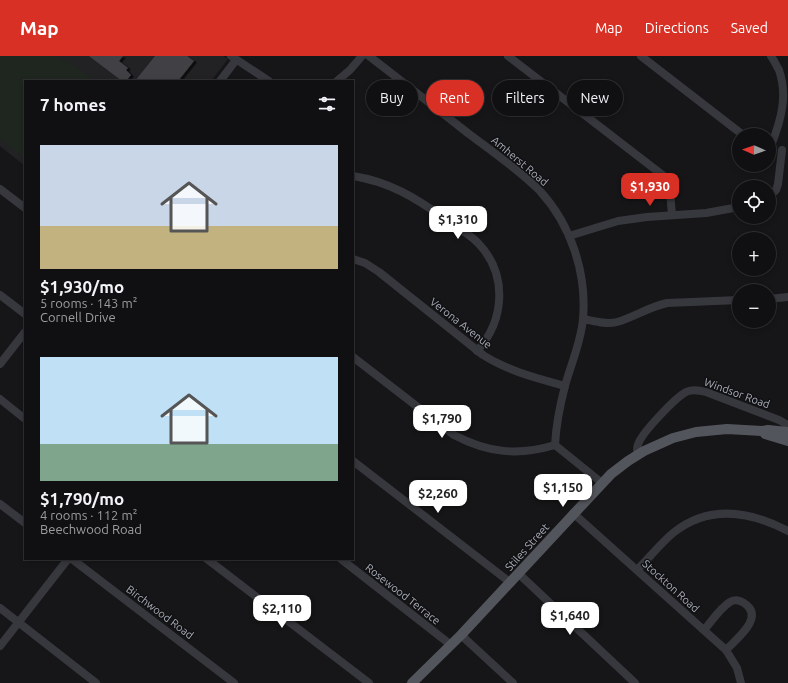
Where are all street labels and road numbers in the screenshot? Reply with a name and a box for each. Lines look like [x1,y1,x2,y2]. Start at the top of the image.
street label: Amherst Road [489,134,551,188]
street label: Verona Avenue [428,295,494,351]
street label: Windsor Road [703,376,771,410]
street label: Stiles Street [503,520,552,573]
street label: Stockton Road [640,557,702,615]
street label: Rosewood Terrace [363,561,443,627]
street label: Birchwood Road [124,583,196,641]

